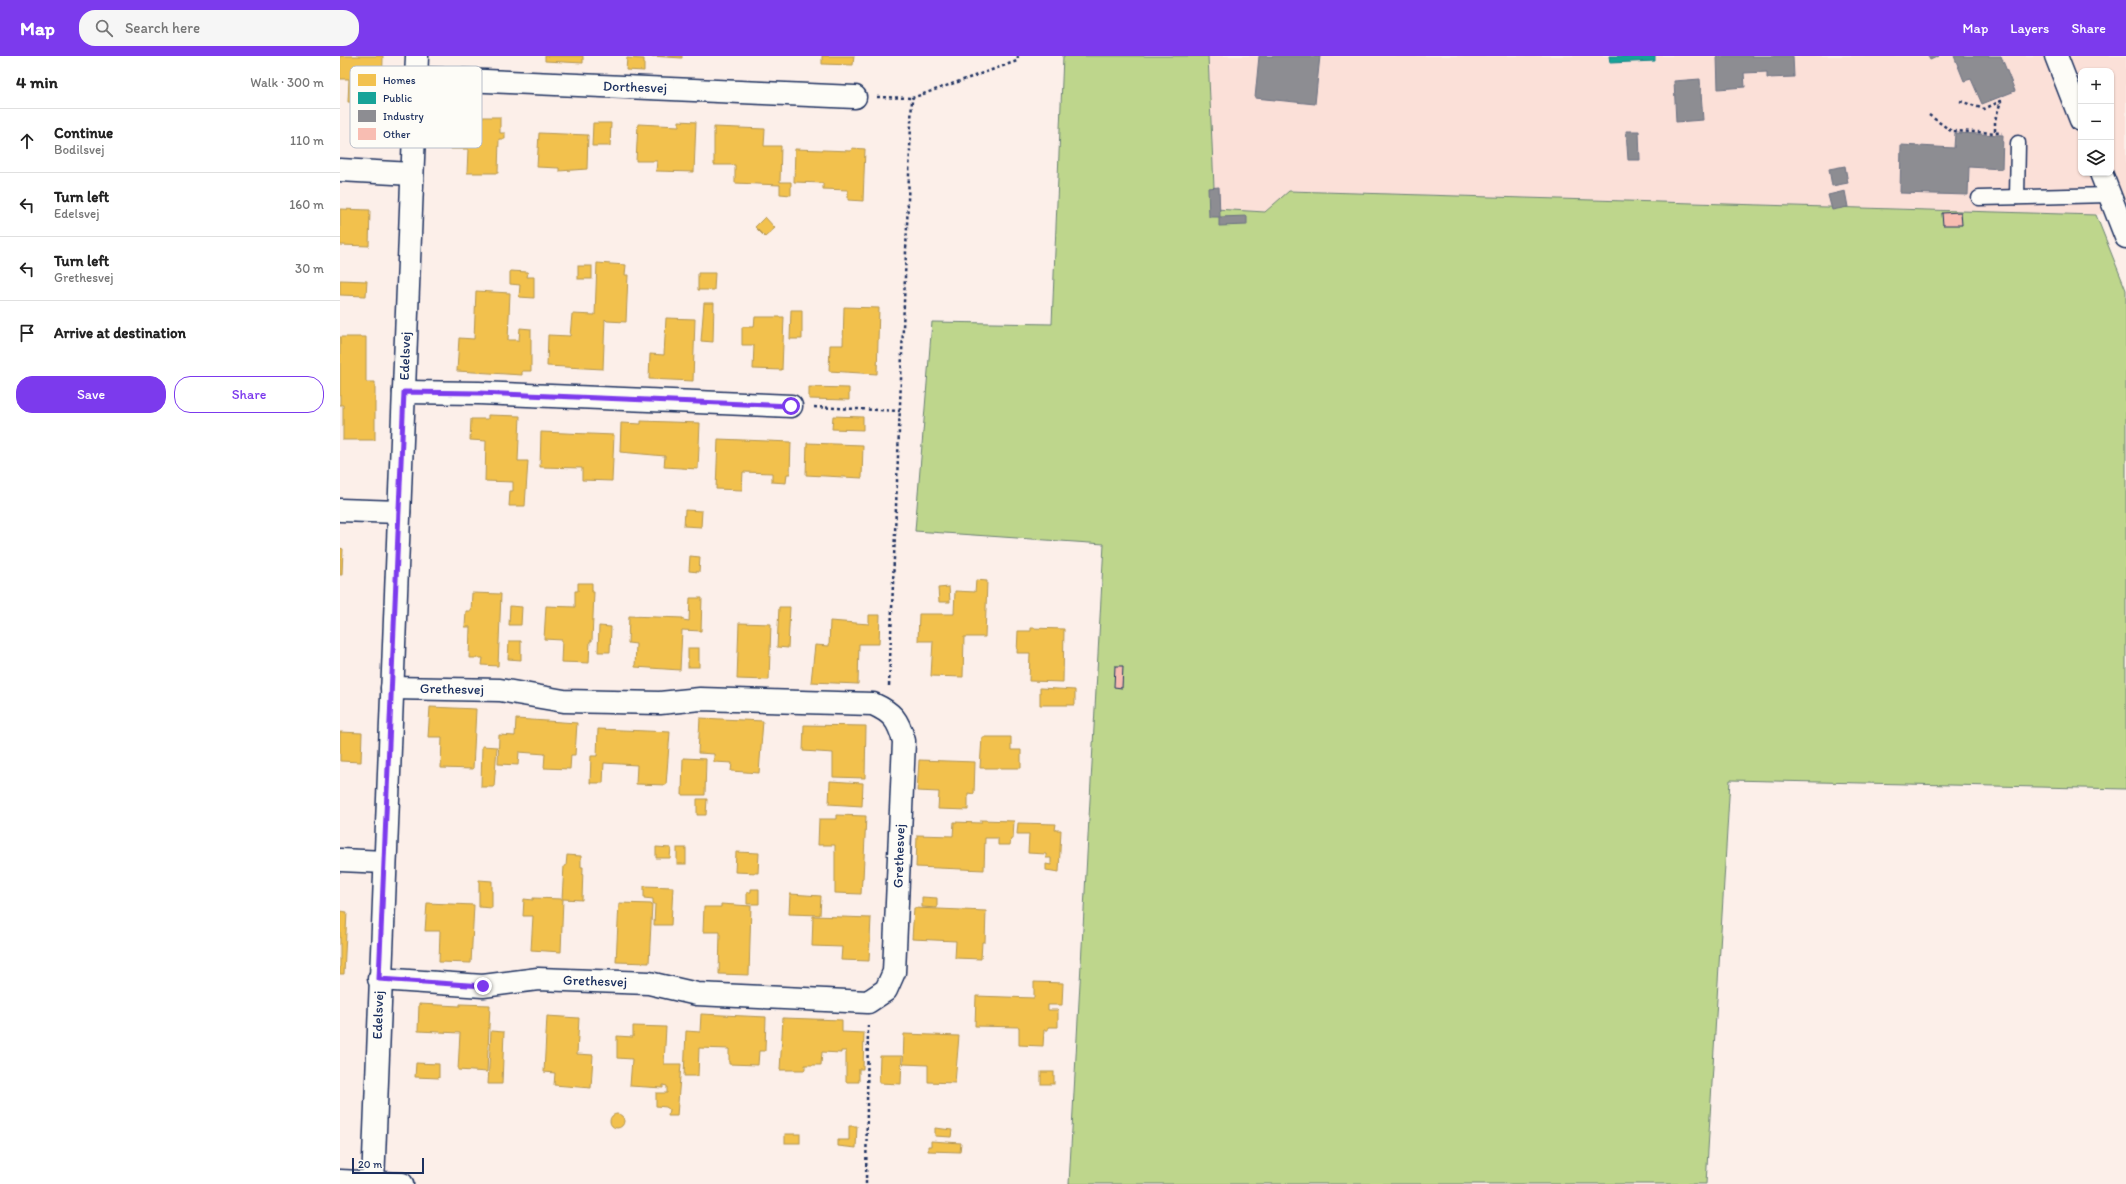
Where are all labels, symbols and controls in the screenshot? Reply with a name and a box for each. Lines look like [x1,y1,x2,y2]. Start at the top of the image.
search box [79,10,359,46]
text: Map [20,17,55,40]
icon: search [93,17,115,39]
text: Search here [125,19,200,37]
text: Map [1963,20,1988,37]
text: Layers [2010,20,2049,37]
text: Share [2071,20,2106,37]
legend [350,66,482,148]
map controls [2078,68,2114,176]
button: + [2078,68,2114,104]
text: 4 min [16,72,58,92]
text: Homes [383,74,416,87]
text: Walk · 300 m [250,75,324,90]
street label: Dorthesvej [603,77,667,97]
text: Public [383,92,412,105]
button: − [2078,104,2114,140]
text: Industry [383,110,425,123]
text: Continue [54,124,113,142]
text: Other [383,128,411,141]
icon: ahead [16,130,38,152]
text: 110 m [290,133,324,148]
button: layers [2078,140,2114,176]
text: Bodilsvej [54,142,105,157]
text: Turn left [54,188,109,206]
icon: left [16,194,38,216]
text: 160 m [289,197,324,212]
text: Edelsvej [54,206,99,221]
text: Turn left [54,252,109,270]
icon: left [16,258,38,280]
text: 30 m [295,261,324,276]
text: Grethesvej [54,270,114,285]
icon: arrive [16,322,38,344]
text: Arrive at destination [54,324,186,342]
street label: Edelsvej [396,331,414,381]
button: Save [16,376,166,413]
button: Share [174,376,324,413]
route start [782,397,800,415]
street label: Grethesvej [420,680,484,698]
street label: Grethesvej [889,824,909,888]
street label: Grethesvej [563,971,627,991]
route end [474,977,492,995]
street label: Edelsvej [369,990,387,1040]
scale bar [352,1156,424,1175]
text: 20 m [358,1158,382,1171]

